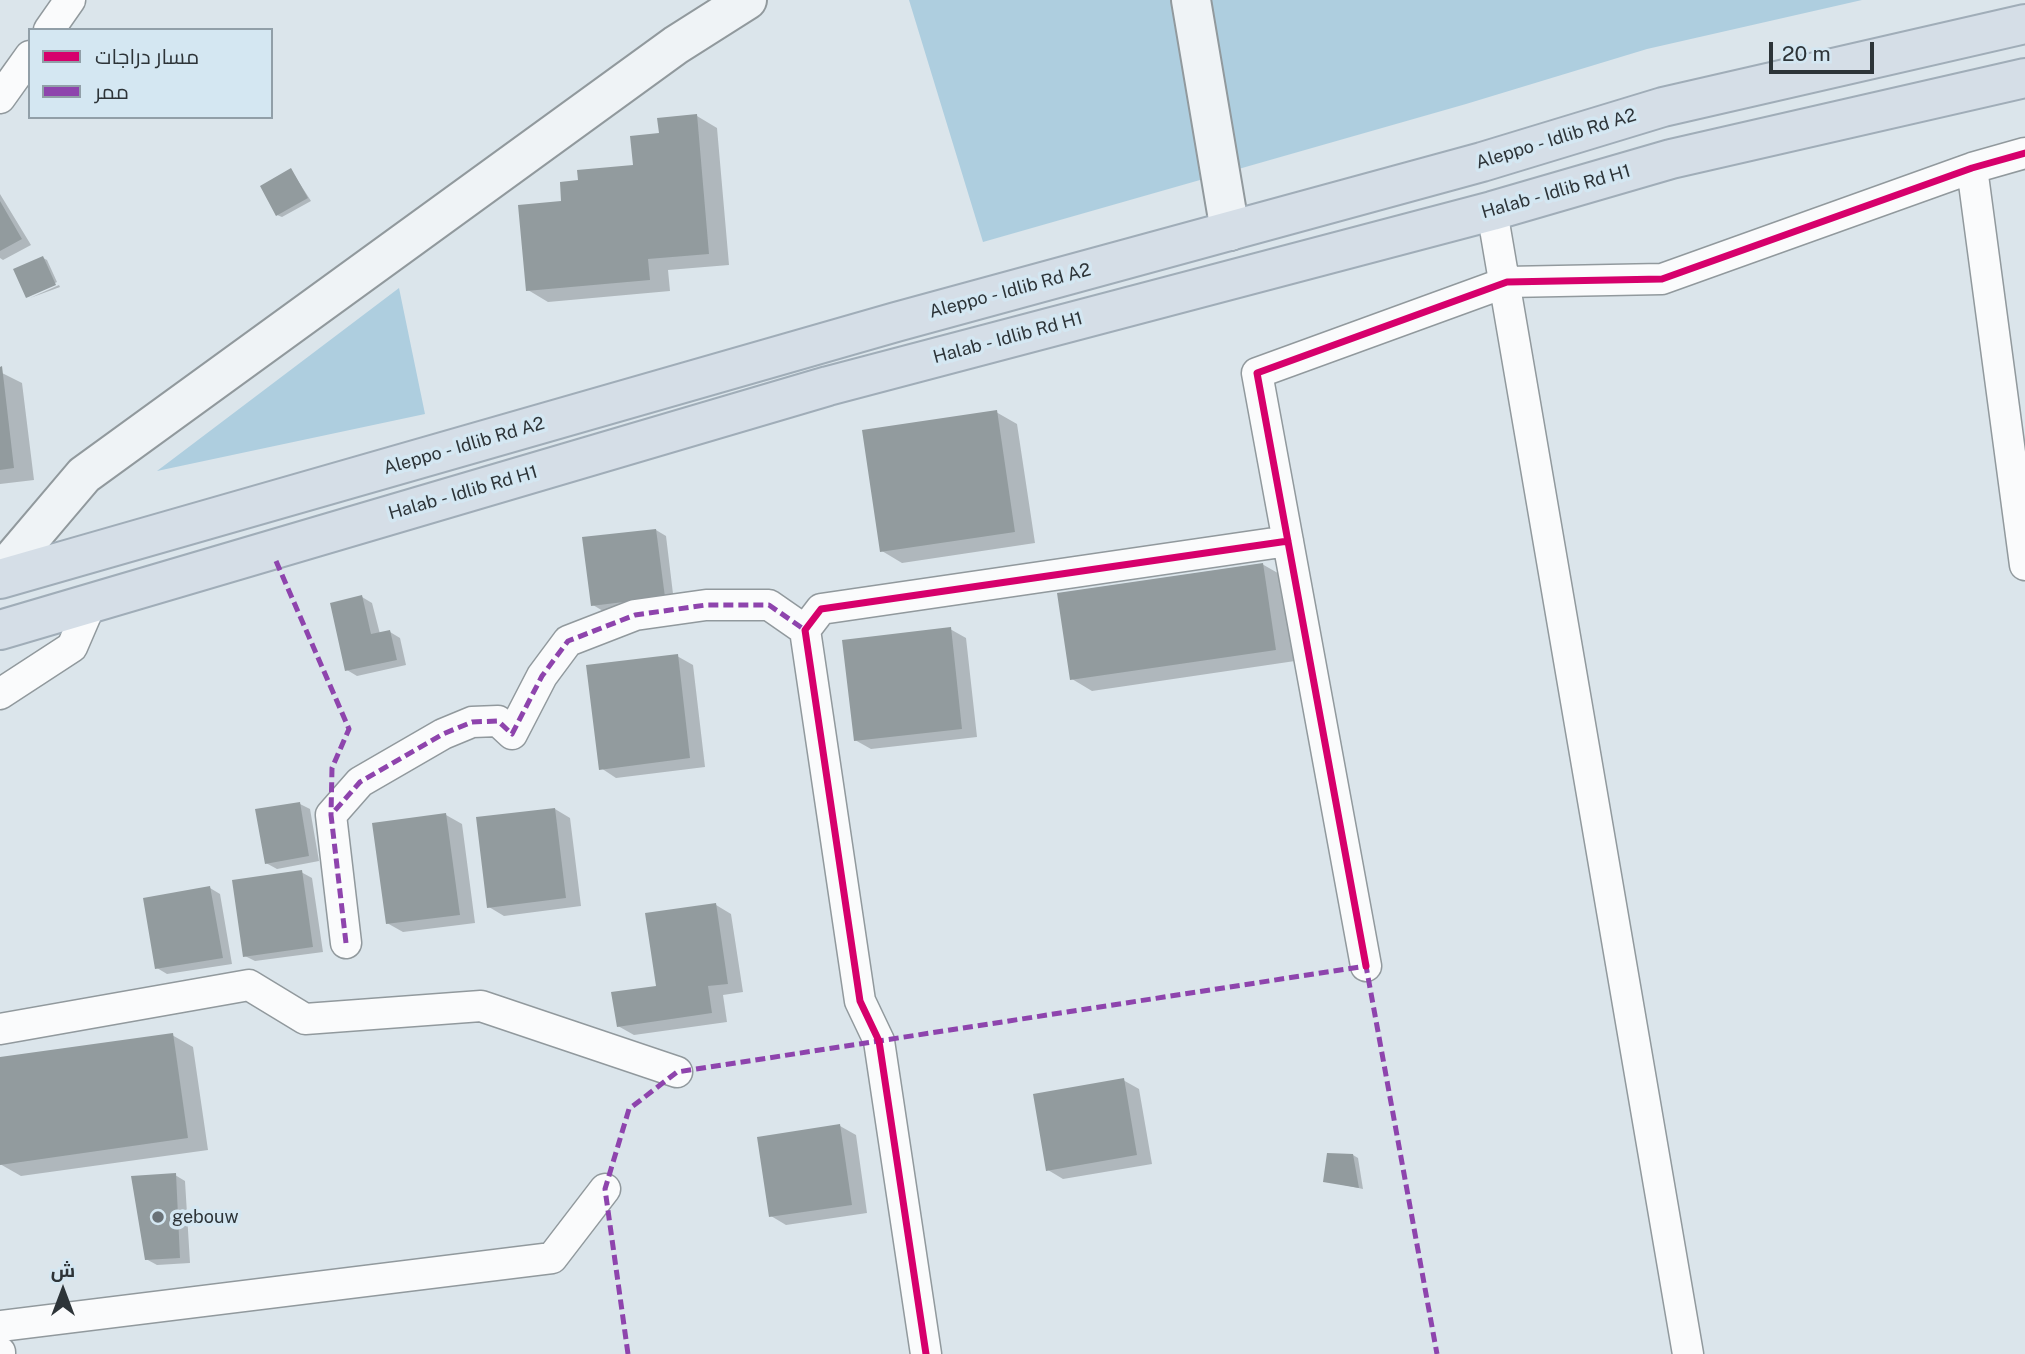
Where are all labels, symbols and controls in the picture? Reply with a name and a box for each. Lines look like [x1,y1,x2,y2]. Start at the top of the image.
legend [28,28,273,119]
scale bar [1773,28,1878,72]
text: 20 m [1782,41,1831,66]
text: مسار دراجات [95,44,199,69]
text: ممر [95,79,129,104]
street label: Aleppo - Idlib Rd A2 [1473,104,1639,174]
street label: Halab - Idlib Rd H1 [1479,160,1633,224]
street label: Aleppo - Idlib Rd A2 [927,259,1093,323]
street label: Halab - Idlib Rd H1 [931,308,1085,368]
street label: Aleppo - Idlib Rd A2 [381,413,547,479]
street label: Halab - Idlib Rd H1 [386,461,540,525]
place label: gebouw [172,1206,238,1228]
marker: gebouw [150,1209,166,1225]
north arrow [28,1256,98,1326]
text: ش [51,1259,75,1281]

